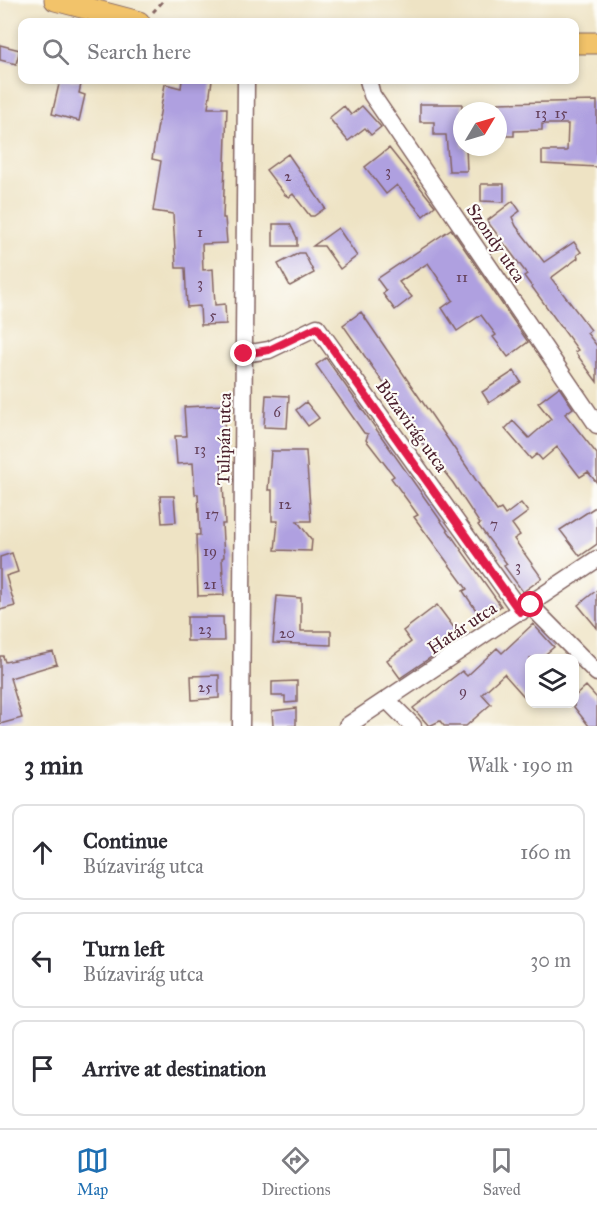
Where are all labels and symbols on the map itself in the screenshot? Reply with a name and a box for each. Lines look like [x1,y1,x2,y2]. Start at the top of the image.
north arrow [453,102,507,156]
house number: 13 [535,104,547,122]
house number: 15 [555,104,567,122]
house number: 3 [385,162,391,180]
house number: 2 [284,167,292,185]
street label: Szondy utca [462,200,531,287]
house number: 1 [197,223,203,241]
house number: 11 [456,268,468,286]
house number: 3 [197,274,203,292]
house number: 5 [210,306,217,324]
route end [230,340,256,366]
street label: Búzavirág utca [370,376,453,477]
street label: Tulipán utca [212,392,236,486]
house number: 6 [273,403,282,421]
house number: 13 [194,440,206,458]
house number: 12 [278,495,292,513]
house number: 17 [205,505,219,523]
house number: 7 [490,515,498,533]
house number: 19 [203,542,217,560]
house number: 3 [515,557,521,575]
house number: 21 [203,575,217,593]
route start [517,591,543,617]
street label: Határ utca [423,597,501,659]
house number: 23 [198,620,212,638]
house number: 20 [279,624,295,642]
house number: 25 [198,678,212,696]
house number: 9 [459,682,467,700]

